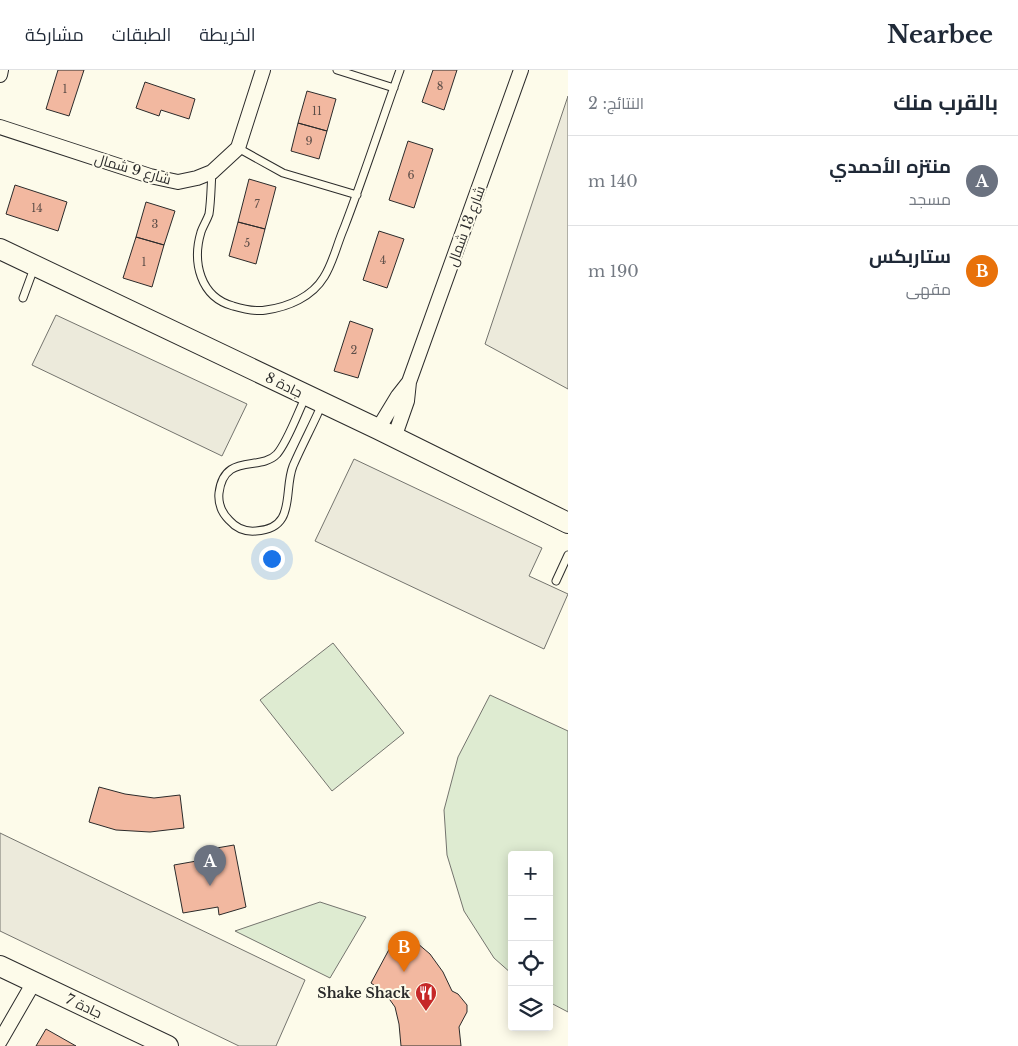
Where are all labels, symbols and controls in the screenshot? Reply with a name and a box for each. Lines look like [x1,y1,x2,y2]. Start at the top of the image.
text: Nearbee [887,20,993,49]
text: مشاركة [25,24,84,46]
text: الطبقات [112,24,171,46]
text: الخريطة [199,24,256,46]
house number: 8 [437,79,443,93]
house number: 1 [63,82,68,96]
text: بالقرب منك [893,90,998,116]
text: النتائج: 2 [588,93,644,113]
house number: 11 [312,104,322,118]
house number: 9 [305,134,313,148]
street label: شارع 9 شمال [93,150,173,188]
text: منتزه الأحمدي [829,155,951,178]
house number: 6 [407,168,415,182]
text: 140 m [588,171,638,191]
text: A [976,171,988,191]
street label: شارع 13 شمال [443,183,489,269]
text: مسجد [909,189,951,209]
house number: 7 [254,197,260,211]
house number: 14 [31,201,43,215]
house number: 3 [152,217,159,231]
house number: 5 [244,236,250,250]
text: ستاربكس [869,245,951,268]
house number: 4 [380,253,386,267]
house number: 1 [142,255,147,269]
text: 190 m [588,261,639,281]
text: B [976,261,988,281]
text: مقهى [906,279,951,299]
house number: 2 [351,343,358,357]
street label: جادة 8 [262,368,306,402]
your location [259,546,285,572]
pin: A [194,845,226,886]
map controls [508,851,553,1031]
button: + [508,851,553,896]
button: − [508,896,553,941]
pin: B [388,931,420,972]
button: locate [508,941,553,986]
restaurant icon: Shake Shack [414,981,438,1012]
place label: Shake Shack [317,984,411,1002]
button: layers [508,986,553,1031]
street label: جادة 7 [63,990,105,1022]

